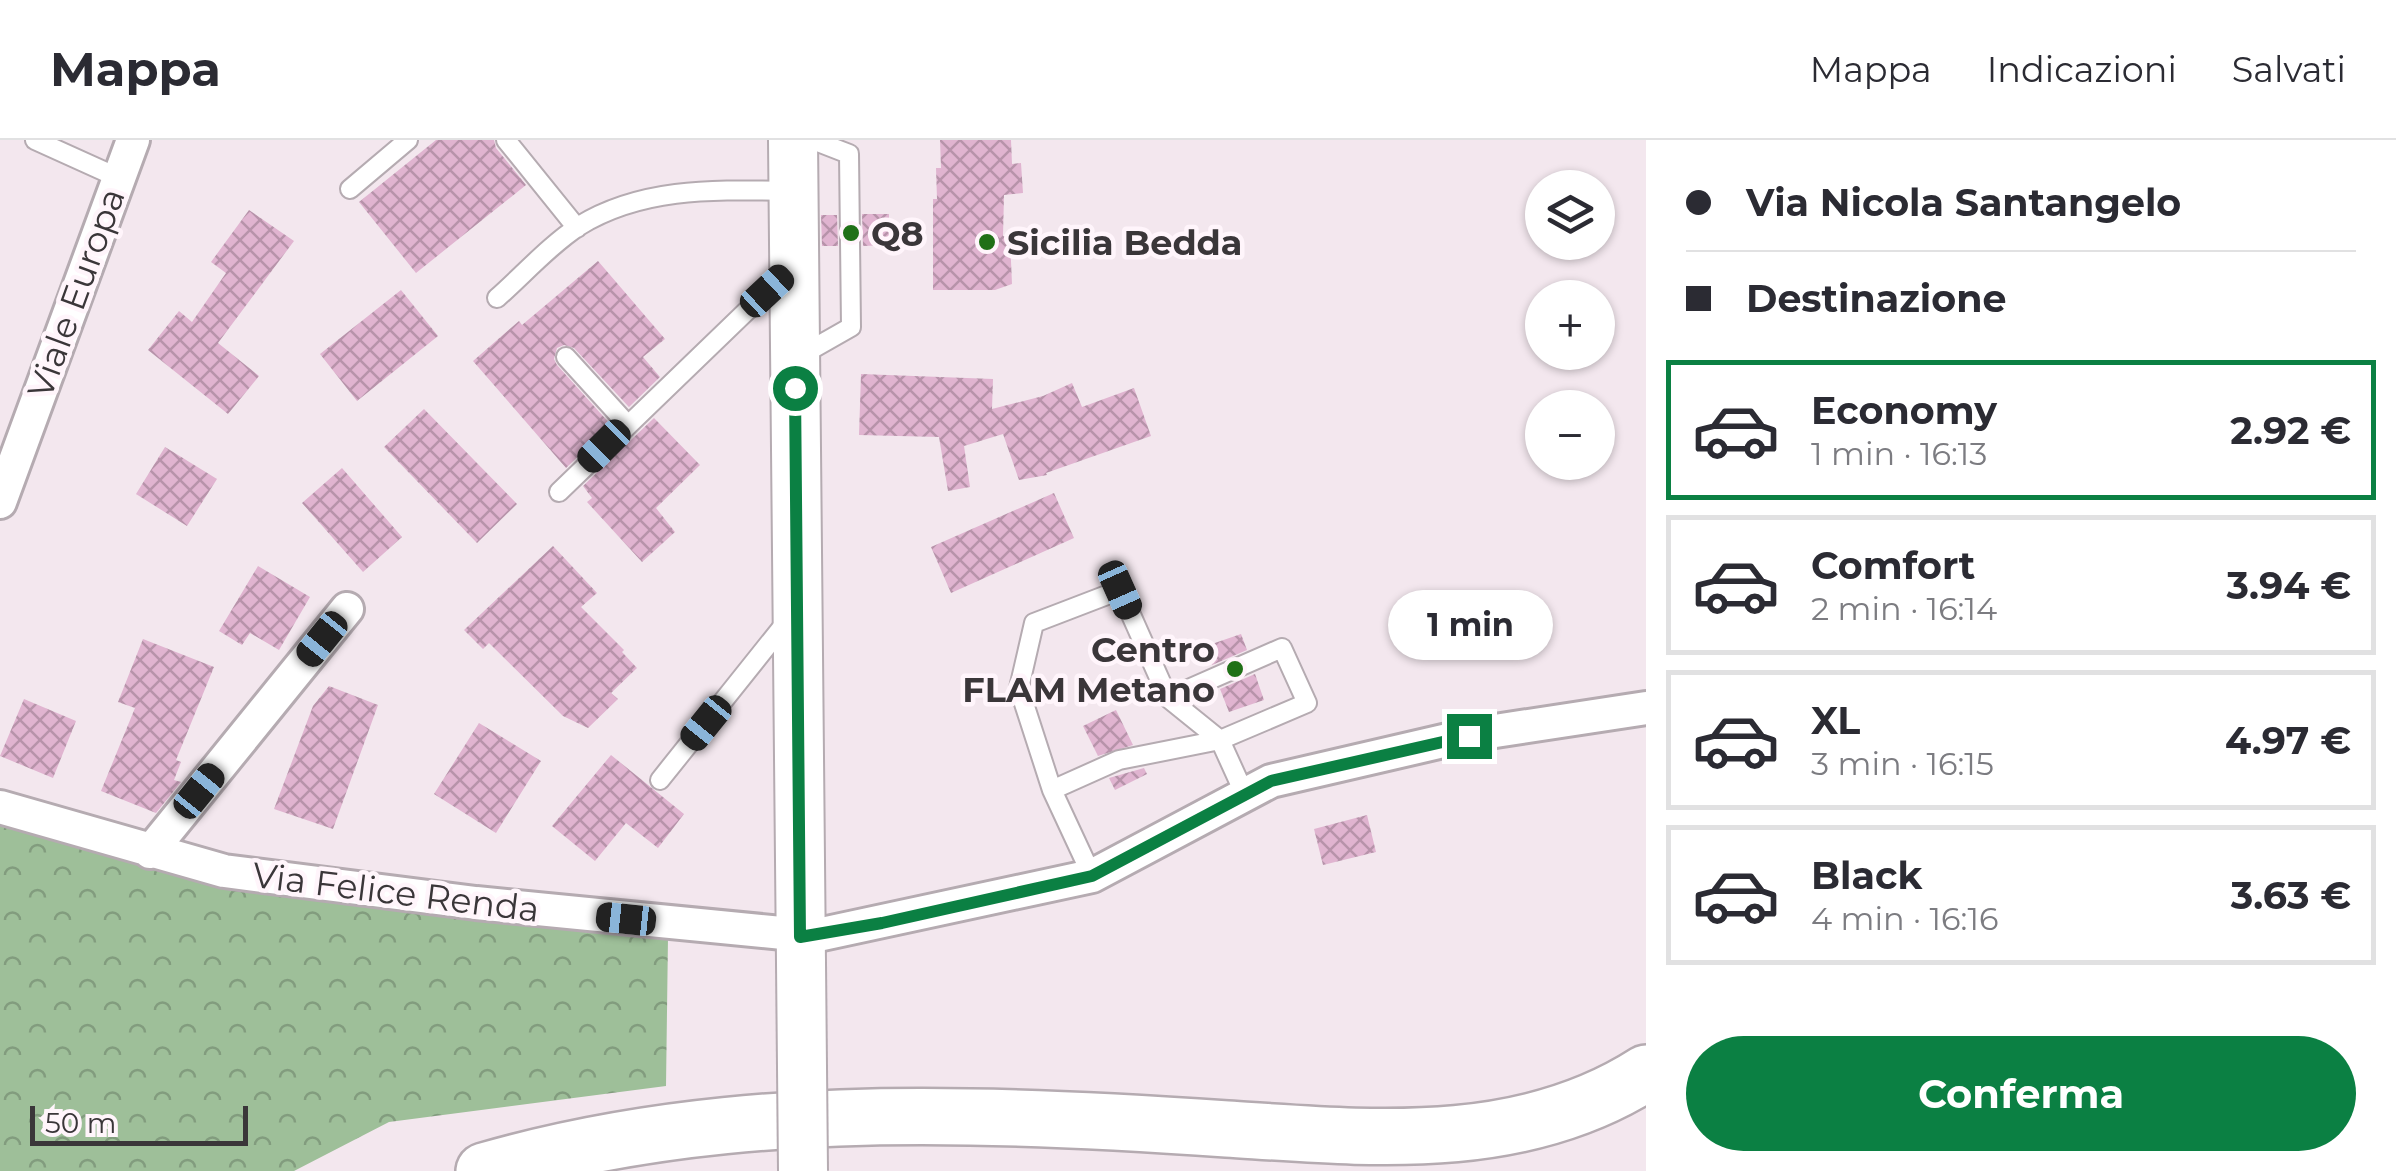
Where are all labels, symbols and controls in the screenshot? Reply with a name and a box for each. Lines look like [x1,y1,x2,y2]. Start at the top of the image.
text: Mappa [50,40,221,98]
text: Mappa [1810,48,1932,91]
text: Indicazioni [1987,48,2177,91]
text: Salvati [2232,48,2346,91]
map controls [1525,170,1615,480]
button: layers [1525,170,1615,260]
text: Via Nicola Santangelo [1746,179,2181,226]
street label: Viale Europa [18,182,134,404]
place label: Q8 [871,212,924,255]
place label: Sicilia Bedda [1007,221,1242,264]
marker: Q8 [840,222,862,244]
marker: Sicilia Bedda [976,231,998,253]
car [735,260,799,322]
text: Destinazione [1746,275,2007,322]
button: + [1525,280,1615,370]
route start [773,366,818,411]
icon: car [1691,385,1781,475]
text: Economy [1811,387,1997,434]
button: − [1525,390,1615,480]
text: 2.92 € [2230,407,2351,454]
car [572,414,636,478]
text: 1 min · 16:13 [1811,434,1987,473]
icon: car [1691,540,1781,630]
text: Comfort [1811,542,1975,589]
car [1094,556,1146,624]
text: 3.94 € [2227,562,2351,609]
text: 2 min · 16:14 [1811,589,1997,628]
callout: 1 min [1386,591,1552,661]
text: 1 min [1427,605,1514,644]
car [291,606,353,672]
place label: Centro FLAM Metano [962,628,1215,711]
marker: Centro FLAM Metano [1224,658,1246,680]
car [675,690,737,756]
icon: car [1691,695,1781,785]
text: XL [1811,697,1860,744]
route end [1447,714,1492,759]
text: 4.97 € [2225,717,2351,764]
text: 3 min · 16:15 [1811,744,1994,783]
car [168,758,230,824]
icon: car [1691,850,1781,940]
text: Black [1811,852,1922,899]
street label: Via Felice Renda [250,853,542,931]
text: 3.63 € [2231,872,2351,919]
text: 4 min · 16:16 [1811,899,1998,938]
car [595,901,657,937]
button: Conferma [1686,1036,2356,1151]
scale bar [30,1101,248,1146]
text: 50 m [45,1106,116,1140]

